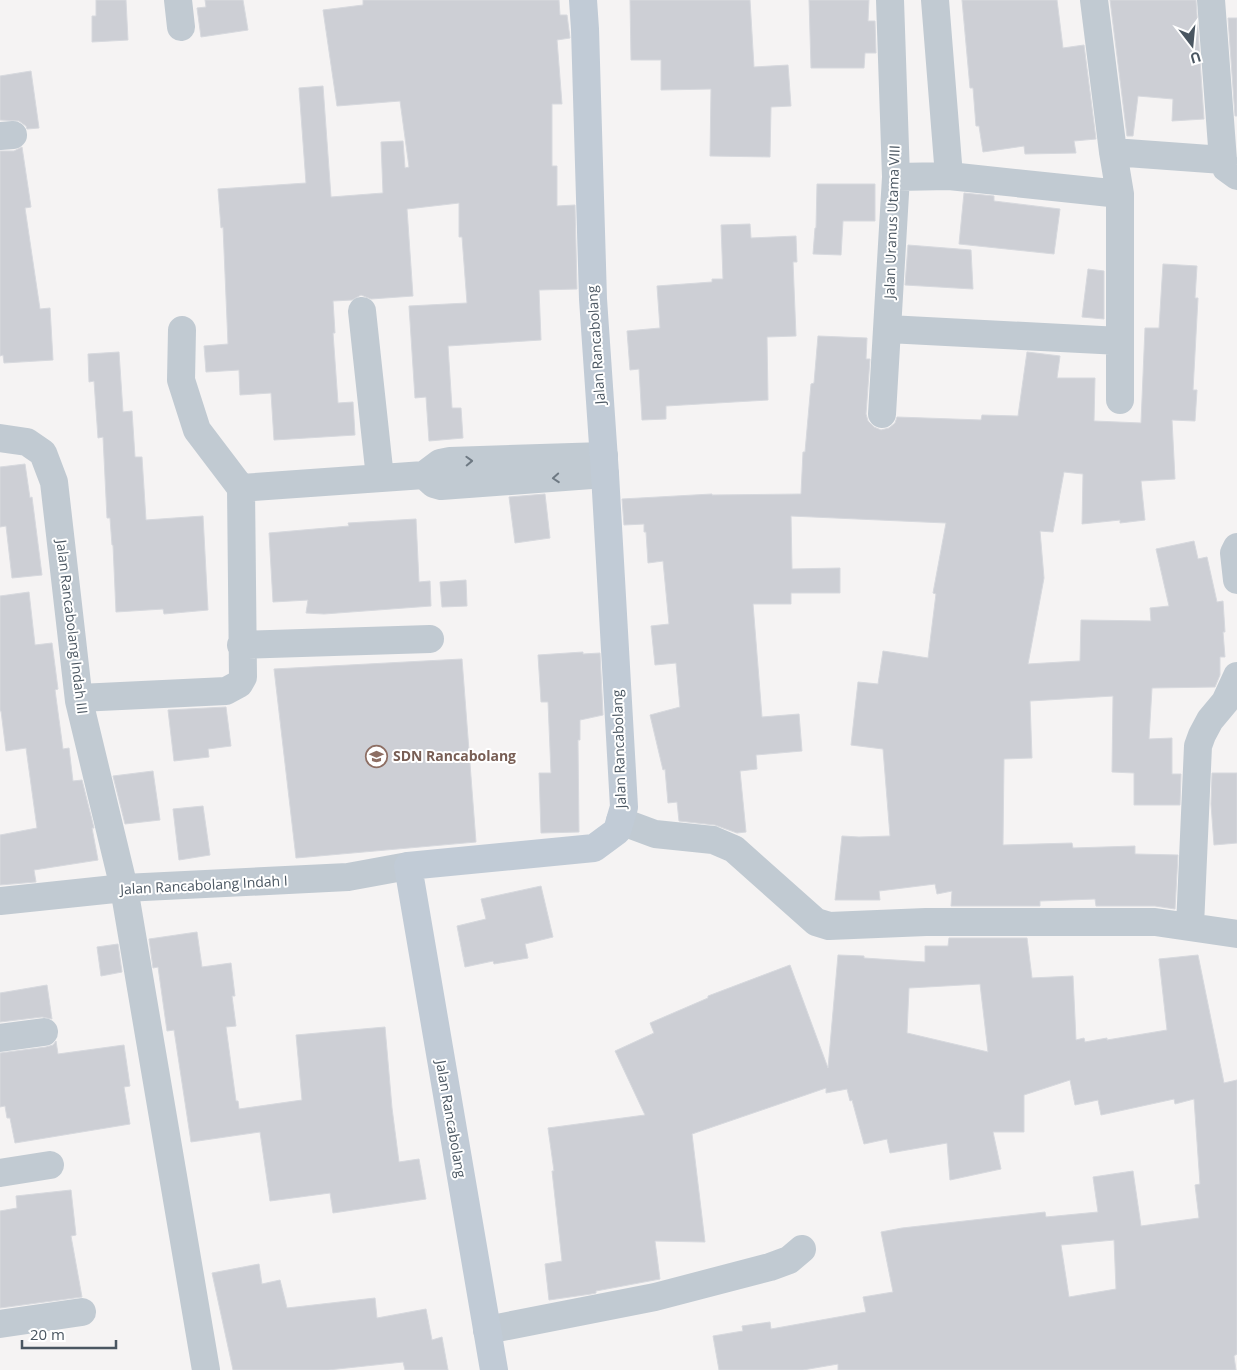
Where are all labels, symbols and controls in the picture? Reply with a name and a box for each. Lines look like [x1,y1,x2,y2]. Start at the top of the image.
north arrow [1167,20,1217,70]
text: U [1188,47,1203,69]
street label: Jalan Uranus Utama VIII [879,145,904,301]
street label: Jalan Rancabolang [582,285,609,407]
one-way arrow [465,455,473,466]
one-way arrow [552,472,560,483]
street label: Jalan Rancabolang Indah III [52,537,93,715]
street label: Jalan Rancabolang [607,689,630,811]
school or university icon: SDN Rancabolang [365,744,389,768]
place label: SDN Rancabolang [393,746,516,765]
street label: Jalan Rancabolang Indah I [118,871,288,898]
street label: Jalan Rancabolang [431,1057,471,1180]
scale bar [22,1318,116,1350]
text: 20 m [30,1324,65,1344]

